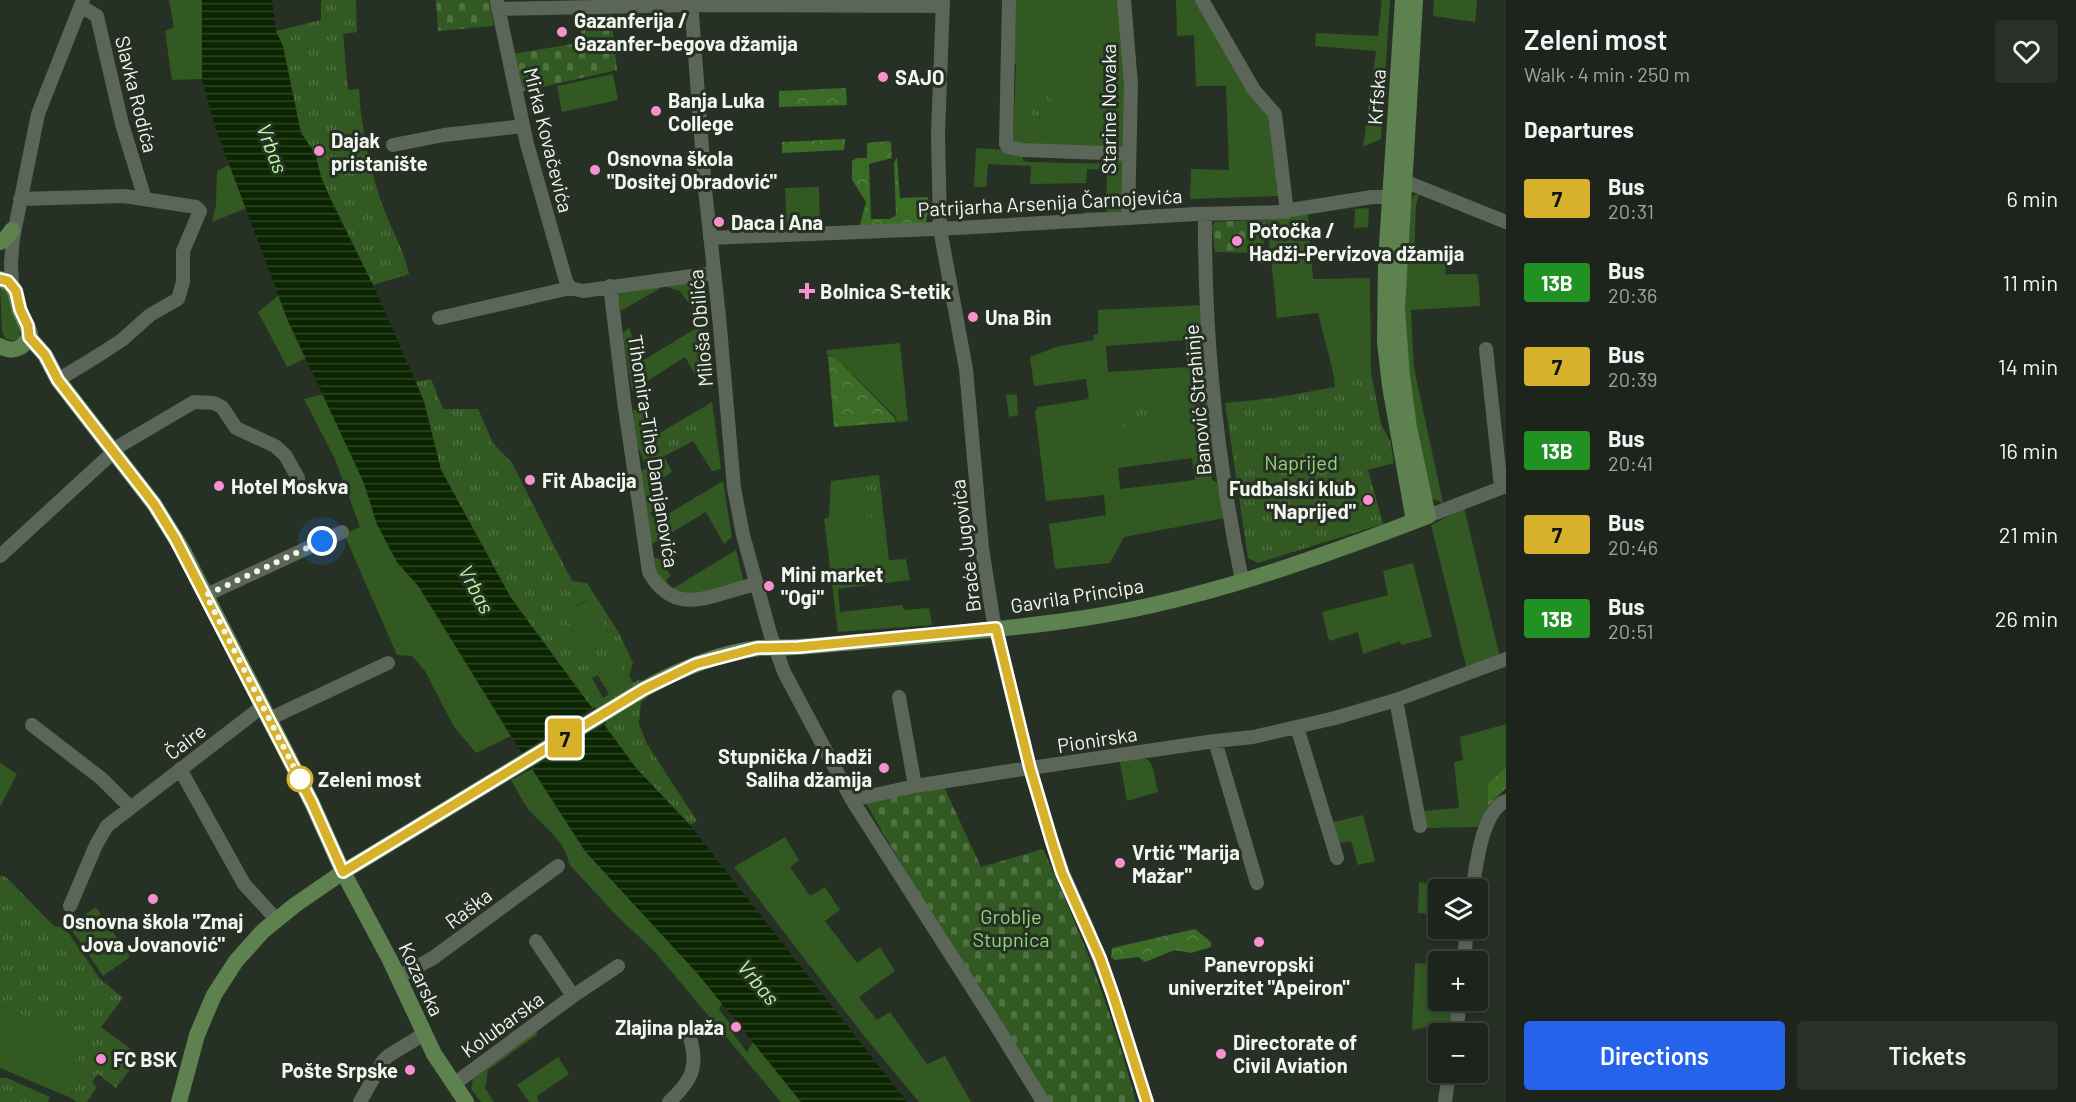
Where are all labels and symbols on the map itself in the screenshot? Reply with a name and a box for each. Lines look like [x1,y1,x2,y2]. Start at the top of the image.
place label: Gazanferija / Gazanfer-begova džamija [574,8,798,55]
marker: Gazanferija / Gazanfer-begova džamija [555,25,569,39]
street label: Slavka Rodića [111,33,163,155]
street label: Starine Novaka [1096,44,1120,174]
street label: Mirka Kovačevića [519,65,579,215]
place label: SAJO [895,65,944,89]
street label: Krfska [1362,68,1390,126]
marker: SAJO [876,70,890,84]
place label: Banja Luka College [668,88,765,135]
marker: Banja Luka College [649,104,663,118]
water label: Vrbas [252,120,294,177]
place label: Dajak pristanište [331,128,428,175]
marker: Dajak pristanište [312,144,326,158]
place label: Osnovna škola "Dositej Obradović" [607,146,777,193]
marker: Osnovna škola "Dositej Obradović" [588,163,602,177]
street label: Patrijarha Arsenija Čarnojevića [917,183,1183,221]
place label: Daca i Ana [731,210,823,234]
marker: Daca i Ana [712,215,726,229]
place label: Potočka / Hadži-Pervizova džamija [1249,218,1464,265]
marker: Potočka / Hadži-Pervizova džamija [1230,234,1244,248]
street label: Miloša Obilića [683,268,717,388]
place label: Bolnica S-tetik [820,279,951,303]
marker: Bolnica S-tetik [798,282,816,300]
place label: Una Bin [985,305,1052,329]
marker: Una Bin [966,310,980,324]
street label: Banović Strahinje [1178,324,1216,476]
street label: Tihomira-Tihe Damjanovića [624,333,684,569]
park label: Naprijed [1264,450,1338,474]
place label: Fit Abacija [542,468,637,492]
marker: Fit Abacija [523,473,537,487]
place label: Hotel Moskva [231,474,348,498]
place label: Fudbalski klub "Naprijed" [1229,476,1356,523]
street label: Braće Jugovića [945,478,985,614]
marker: Hotel Moskva [212,479,226,493]
marker: Fudbalski klub "Naprijed" [1361,493,1375,507]
your location [307,526,337,556]
water label: Vrbas [454,561,500,618]
place label: Mini market "Ogi" [781,562,883,609]
street label: Gavrila Principa [1009,573,1145,617]
marker: Mini market "Ogi" [762,579,776,593]
street label: Čaire [160,718,210,764]
line badge: 7 [546,718,584,758]
street label: Pionirska [1055,721,1139,757]
place label: Stupnička / hadži Saliha džamija [718,744,872,791]
marker: Stupnička / hadži Saliha džamija [877,761,891,775]
marker: Zeleni most [287,766,313,792]
place label: Zeleni most [318,767,421,791]
place label: Vrtić "Marija Mažar" [1132,840,1240,887]
marker: Vrtić "Marija Mažar" [1113,856,1127,870]
street label: Raška [440,883,496,933]
marker: Osnovna škola "Zmaj Jova Jovanović" [146,892,160,906]
park label: Groblje Stupnica [972,904,1050,951]
place label: Osnovna škola "Zmaj Jova Jovanović" [63,909,243,956]
marker: Panevropski univerzitet "Apeiron" [1252,935,1266,949]
street label: Kozarska [394,938,450,1020]
place label: Panevropski univerzitet "Apeiron" [1168,952,1350,999]
water label: Vrbas [733,954,785,1010]
street label: Kolubarska [456,986,548,1062]
place label: Zlajina plaža [615,1015,724,1039]
marker: Zlajina plaža [729,1020,743,1034]
place label: Directorate of Civil Aviation [1233,1030,1357,1077]
place label: FC BSK [113,1047,178,1071]
marker: Directorate of Civil Aviation [1214,1047,1228,1061]
marker: FC BSK [94,1052,108,1066]
place label: Pošte Srpske [281,1058,398,1082]
marker: Pošte Srpske [403,1063,417,1077]

